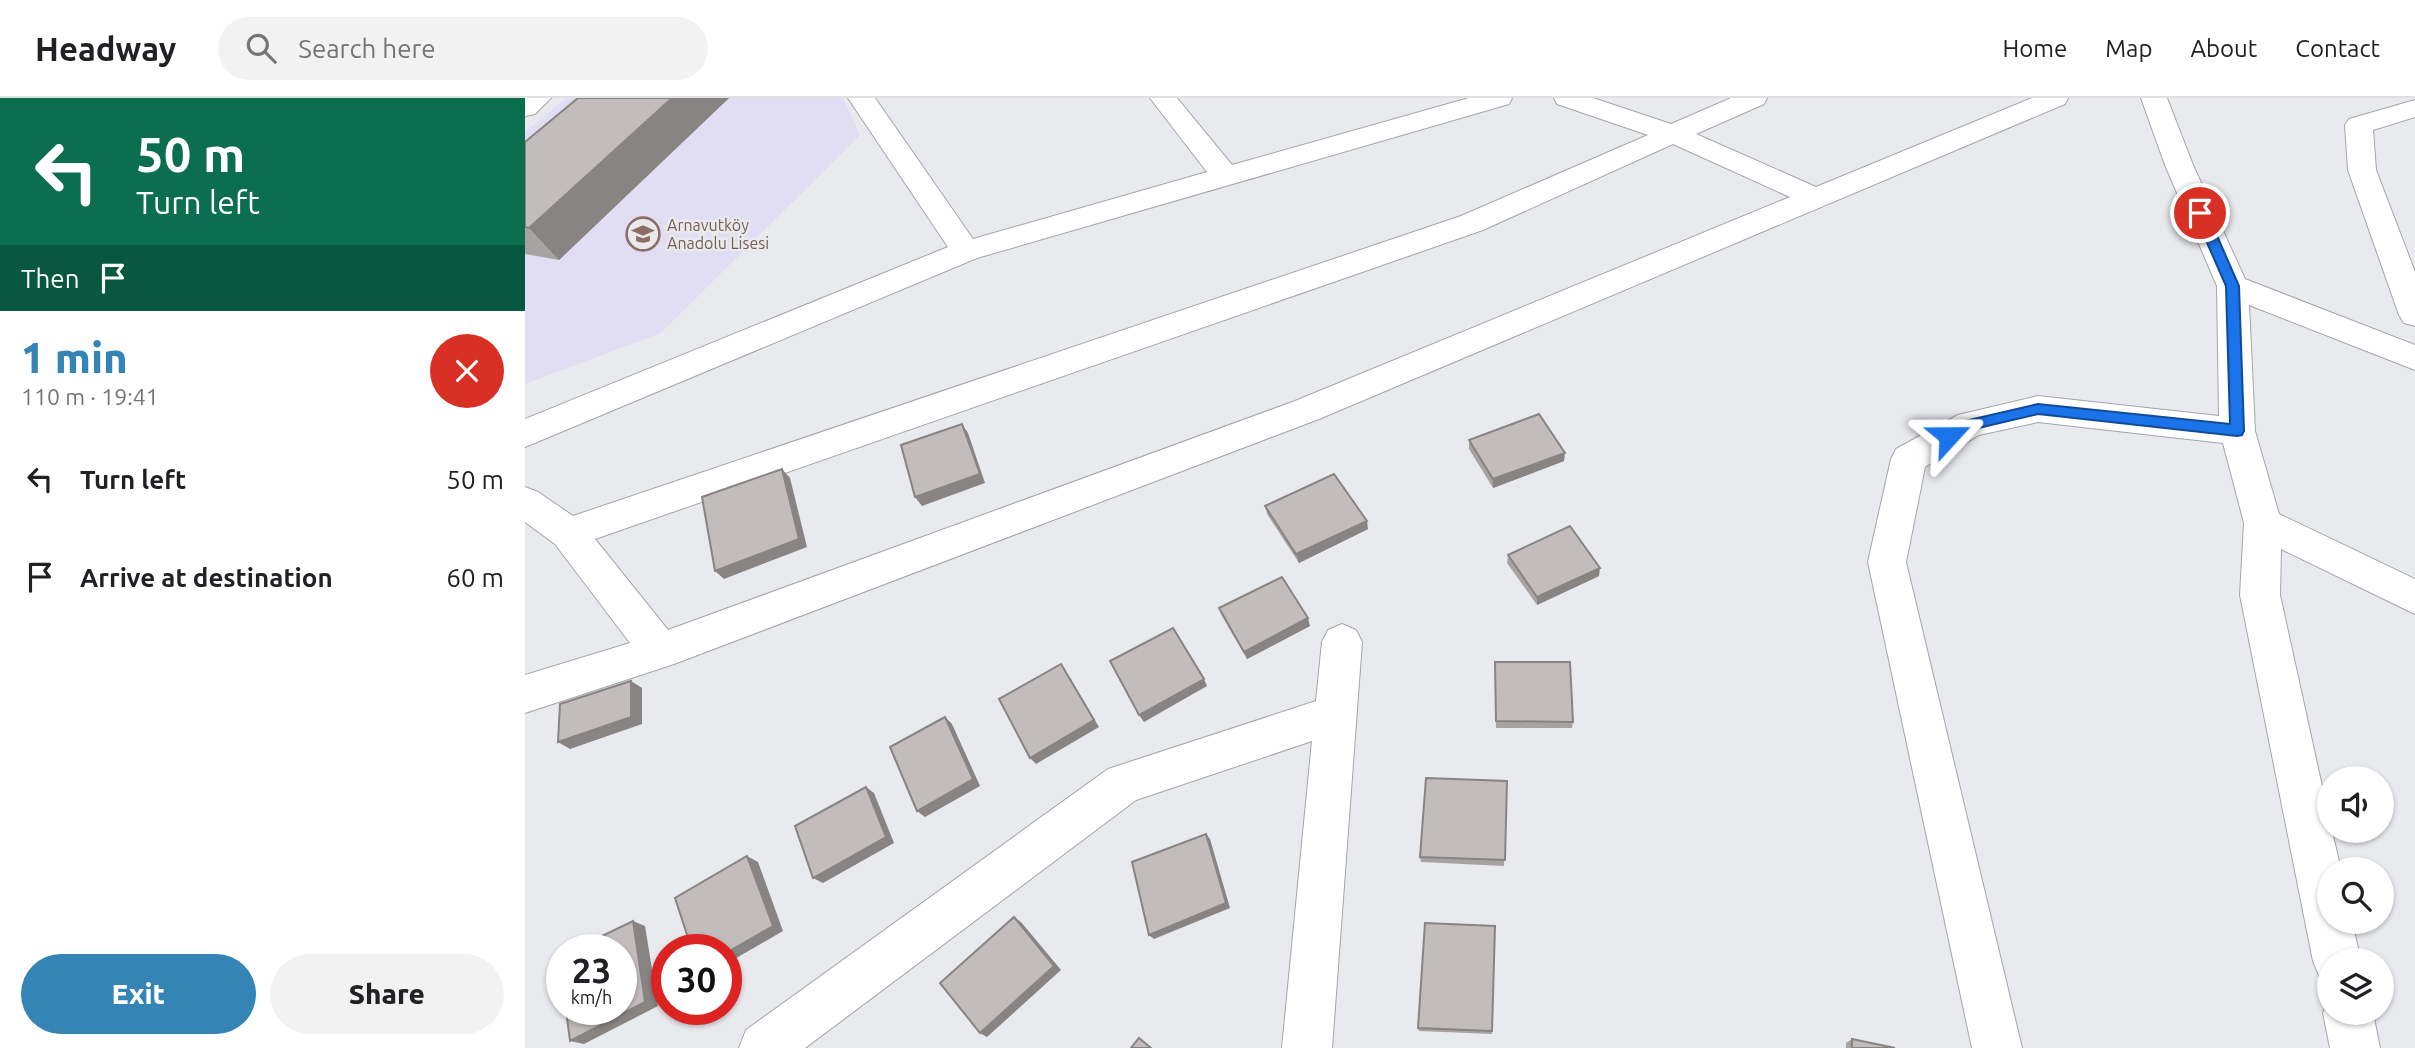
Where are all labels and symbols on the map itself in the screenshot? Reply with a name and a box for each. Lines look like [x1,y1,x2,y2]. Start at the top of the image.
pin [2170,183,2230,243]
school or university icon: Arnavutköy Anadolu Lisesi [624,215,662,253]
place label: Arnavutköy Anadolu Lisesi [667,216,769,252]
position arrow [1912,399,1986,473]
speed limit sign: 30 [651,934,742,1025]

